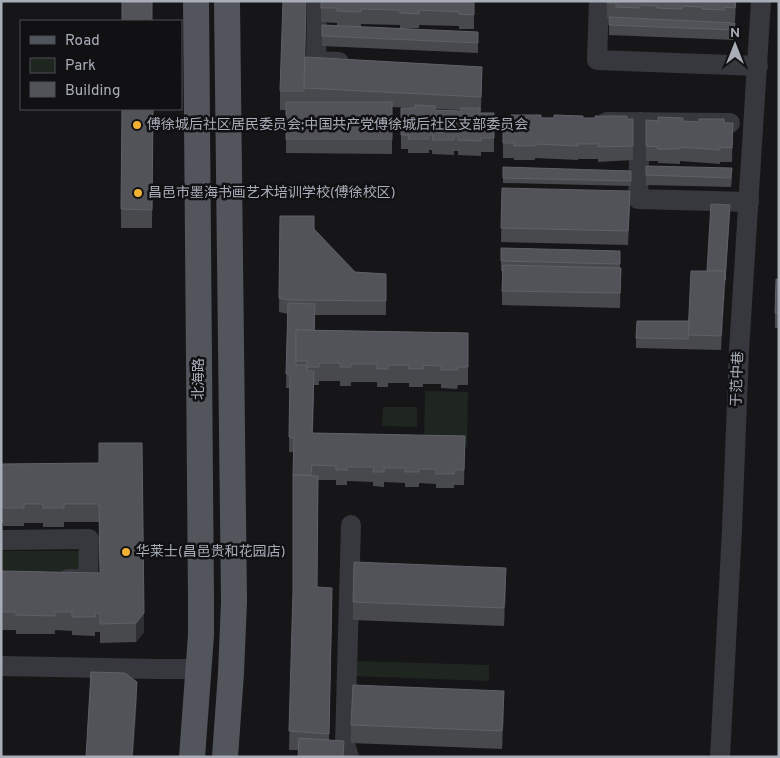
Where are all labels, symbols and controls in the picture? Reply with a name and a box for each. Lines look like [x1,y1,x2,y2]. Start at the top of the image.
legend [20,20,182,110]
north arrow [710,20,760,70]
text: N [730,25,740,42]
text: Road [65,32,100,51]
text: Park [65,57,96,76]
text: Building [65,82,120,101]
place label: 傅徐城后社区居民委员会;中国共产党傅徐城后社区支部委员会 [147,117,528,134]
marker: 傅徐城后社区居民委员会;中国共产党傅徐城后社区支部委员会 [131,119,143,131]
place label: 昌邑市墨海书画艺术培训学校(傅徐校区) [148,184,396,202]
marker: 昌邑市墨海书画艺术培训学校(傅徐校区) [132,187,144,199]
street label: 于范中巷 [729,351,747,407]
street label: 北海路 [190,358,208,400]
place label: 华莱士(昌邑贵和花园店) [136,543,286,561]
marker: 华莱士(昌邑贵和花园店) [120,546,132,558]

